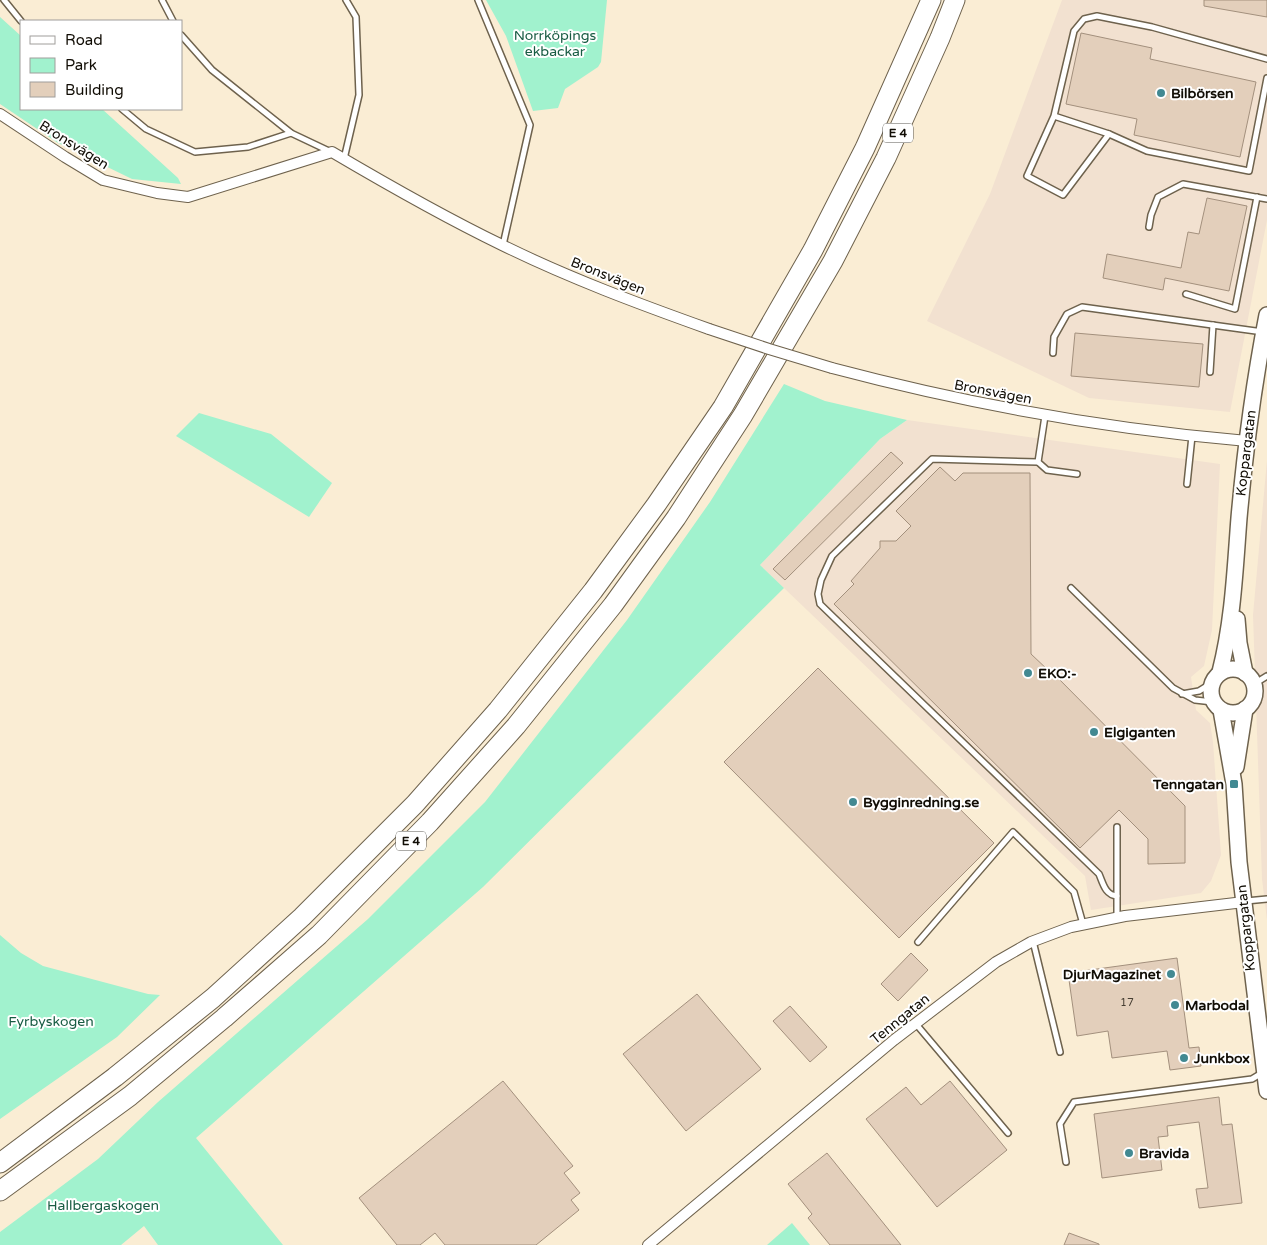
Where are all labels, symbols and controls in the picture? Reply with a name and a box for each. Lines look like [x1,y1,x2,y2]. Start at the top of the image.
legend [20,20,182,110]
park label: Norrköpings ekbackar [514,27,597,60]
text: Road [65,31,103,49]
text: Park [65,56,97,74]
text: Building [65,81,124,99]
place label: Bilbörsen [1171,85,1233,102]
marker: Bilbörsen [1155,87,1167,99]
street label: Bronsvägen [36,117,112,173]
road number: E 4 [883,124,913,142]
street label: Bronsvägen [568,253,648,299]
street label: Bronsvägen [953,376,1033,408]
street label: Koppargatan [1232,409,1260,497]
place label: EKO:- [1038,665,1077,682]
marker: EKO:- [1022,667,1034,679]
place label: Elgiganten [1104,724,1176,741]
marker: Elgiganten [1088,726,1100,738]
place label: Tenngatan [1152,776,1224,793]
marker: Tenngatan [1228,778,1240,790]
place label: Bygginredning.se [863,794,979,811]
marker: Bygginredning.se [847,796,859,808]
road number: E 4 [396,831,426,850]
street label: Koppargatan [1233,884,1259,972]
place label: DjurMagazinet [1063,966,1162,983]
marker: DjurMagazinet [1165,968,1177,980]
street label: Tenngatan [867,990,933,1048]
house number: 17 [1120,996,1134,1009]
place label: Marbodal [1185,997,1249,1014]
marker: Marbodal [1169,999,1181,1011]
park label: Fyrbyskogen [8,1013,94,1030]
place label: Junkbox [1193,1050,1250,1067]
marker: Junkbox [1178,1052,1190,1064]
place label: Bravida [1139,1145,1189,1162]
marker: Bravida [1123,1147,1135,1159]
park label: Hallbergaskogen [47,1197,159,1214]

